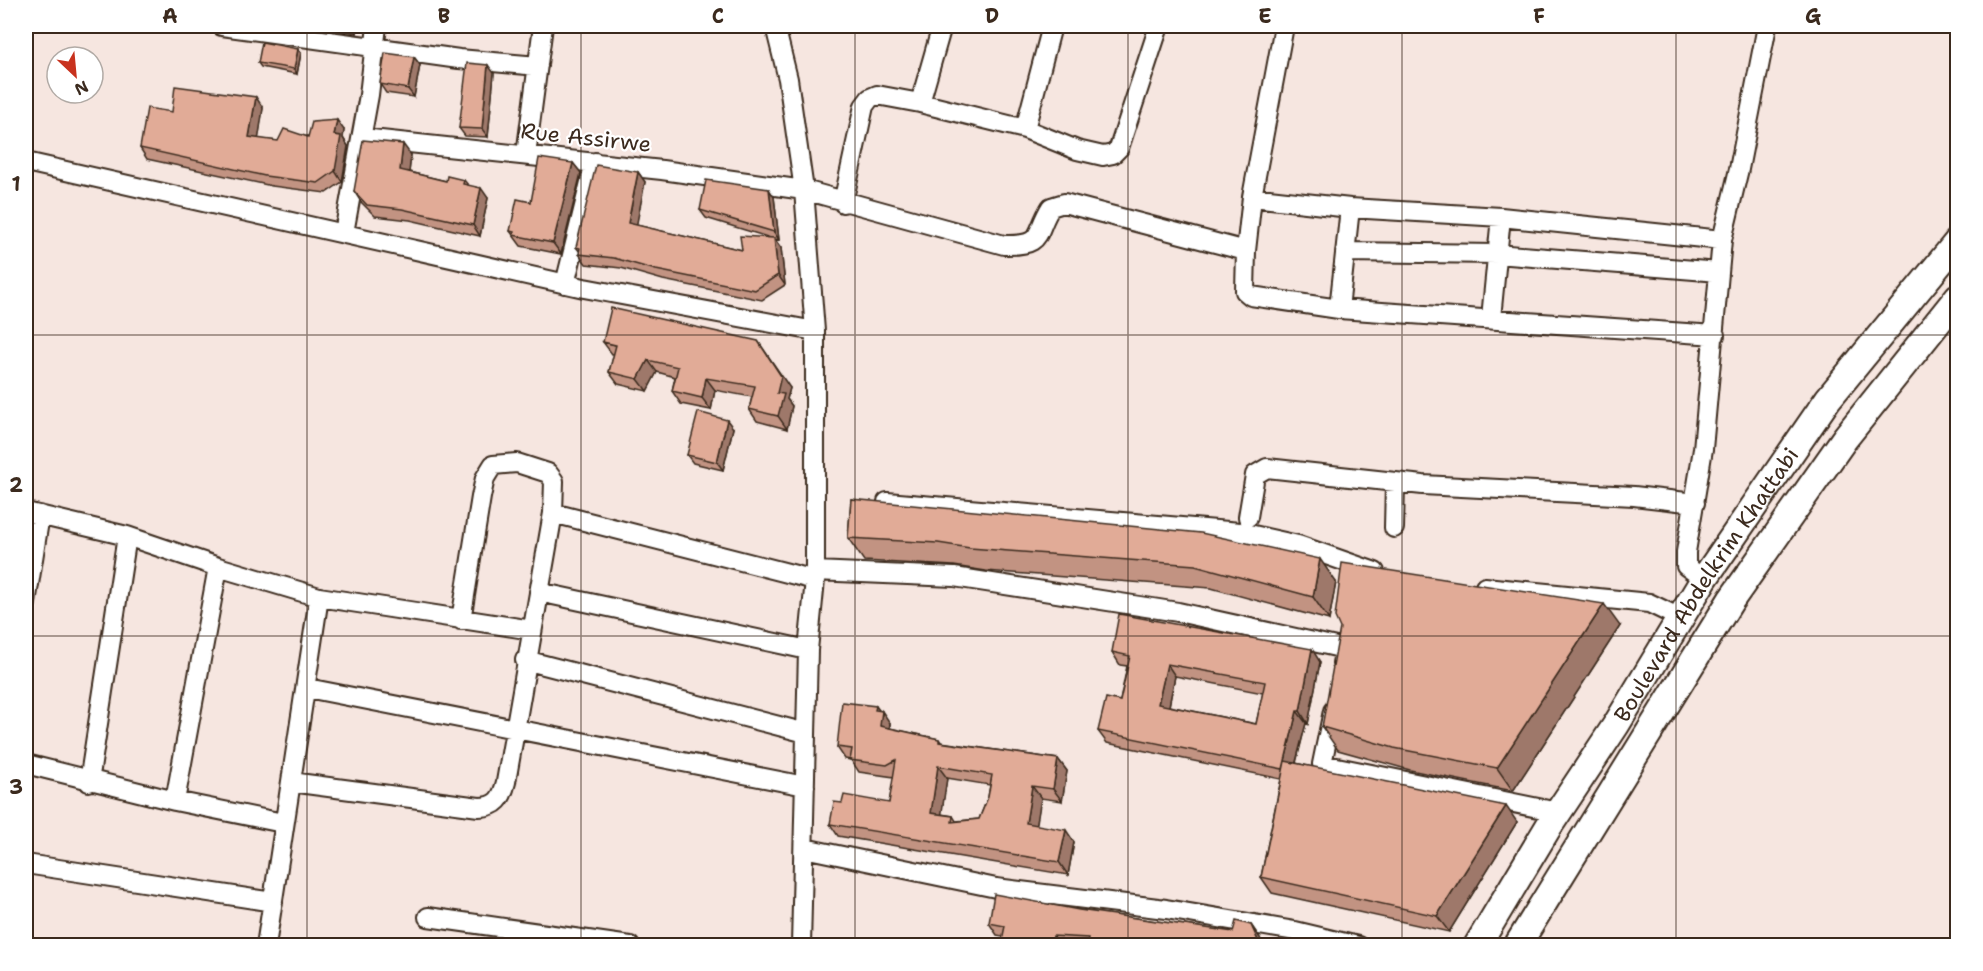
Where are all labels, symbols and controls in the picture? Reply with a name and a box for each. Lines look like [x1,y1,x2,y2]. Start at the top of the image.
text: A [162,3,178,29]
text: B [438,3,450,29]
text: C [712,3,724,29]
text: D [985,3,999,29]
text: E [1258,3,1272,29]
text: F [1533,3,1545,29]
text: G [1805,3,1821,29]
north arrow [45,45,105,105]
text: N [71,76,92,100]
street label: Rue Assirwe [519,116,653,159]
text: 1 [11,171,21,197]
street label: Boulevard Abdelkrim Khattabi [1607,442,1805,727]
text: 2 [9,472,23,498]
text: 3 [9,774,23,800]

